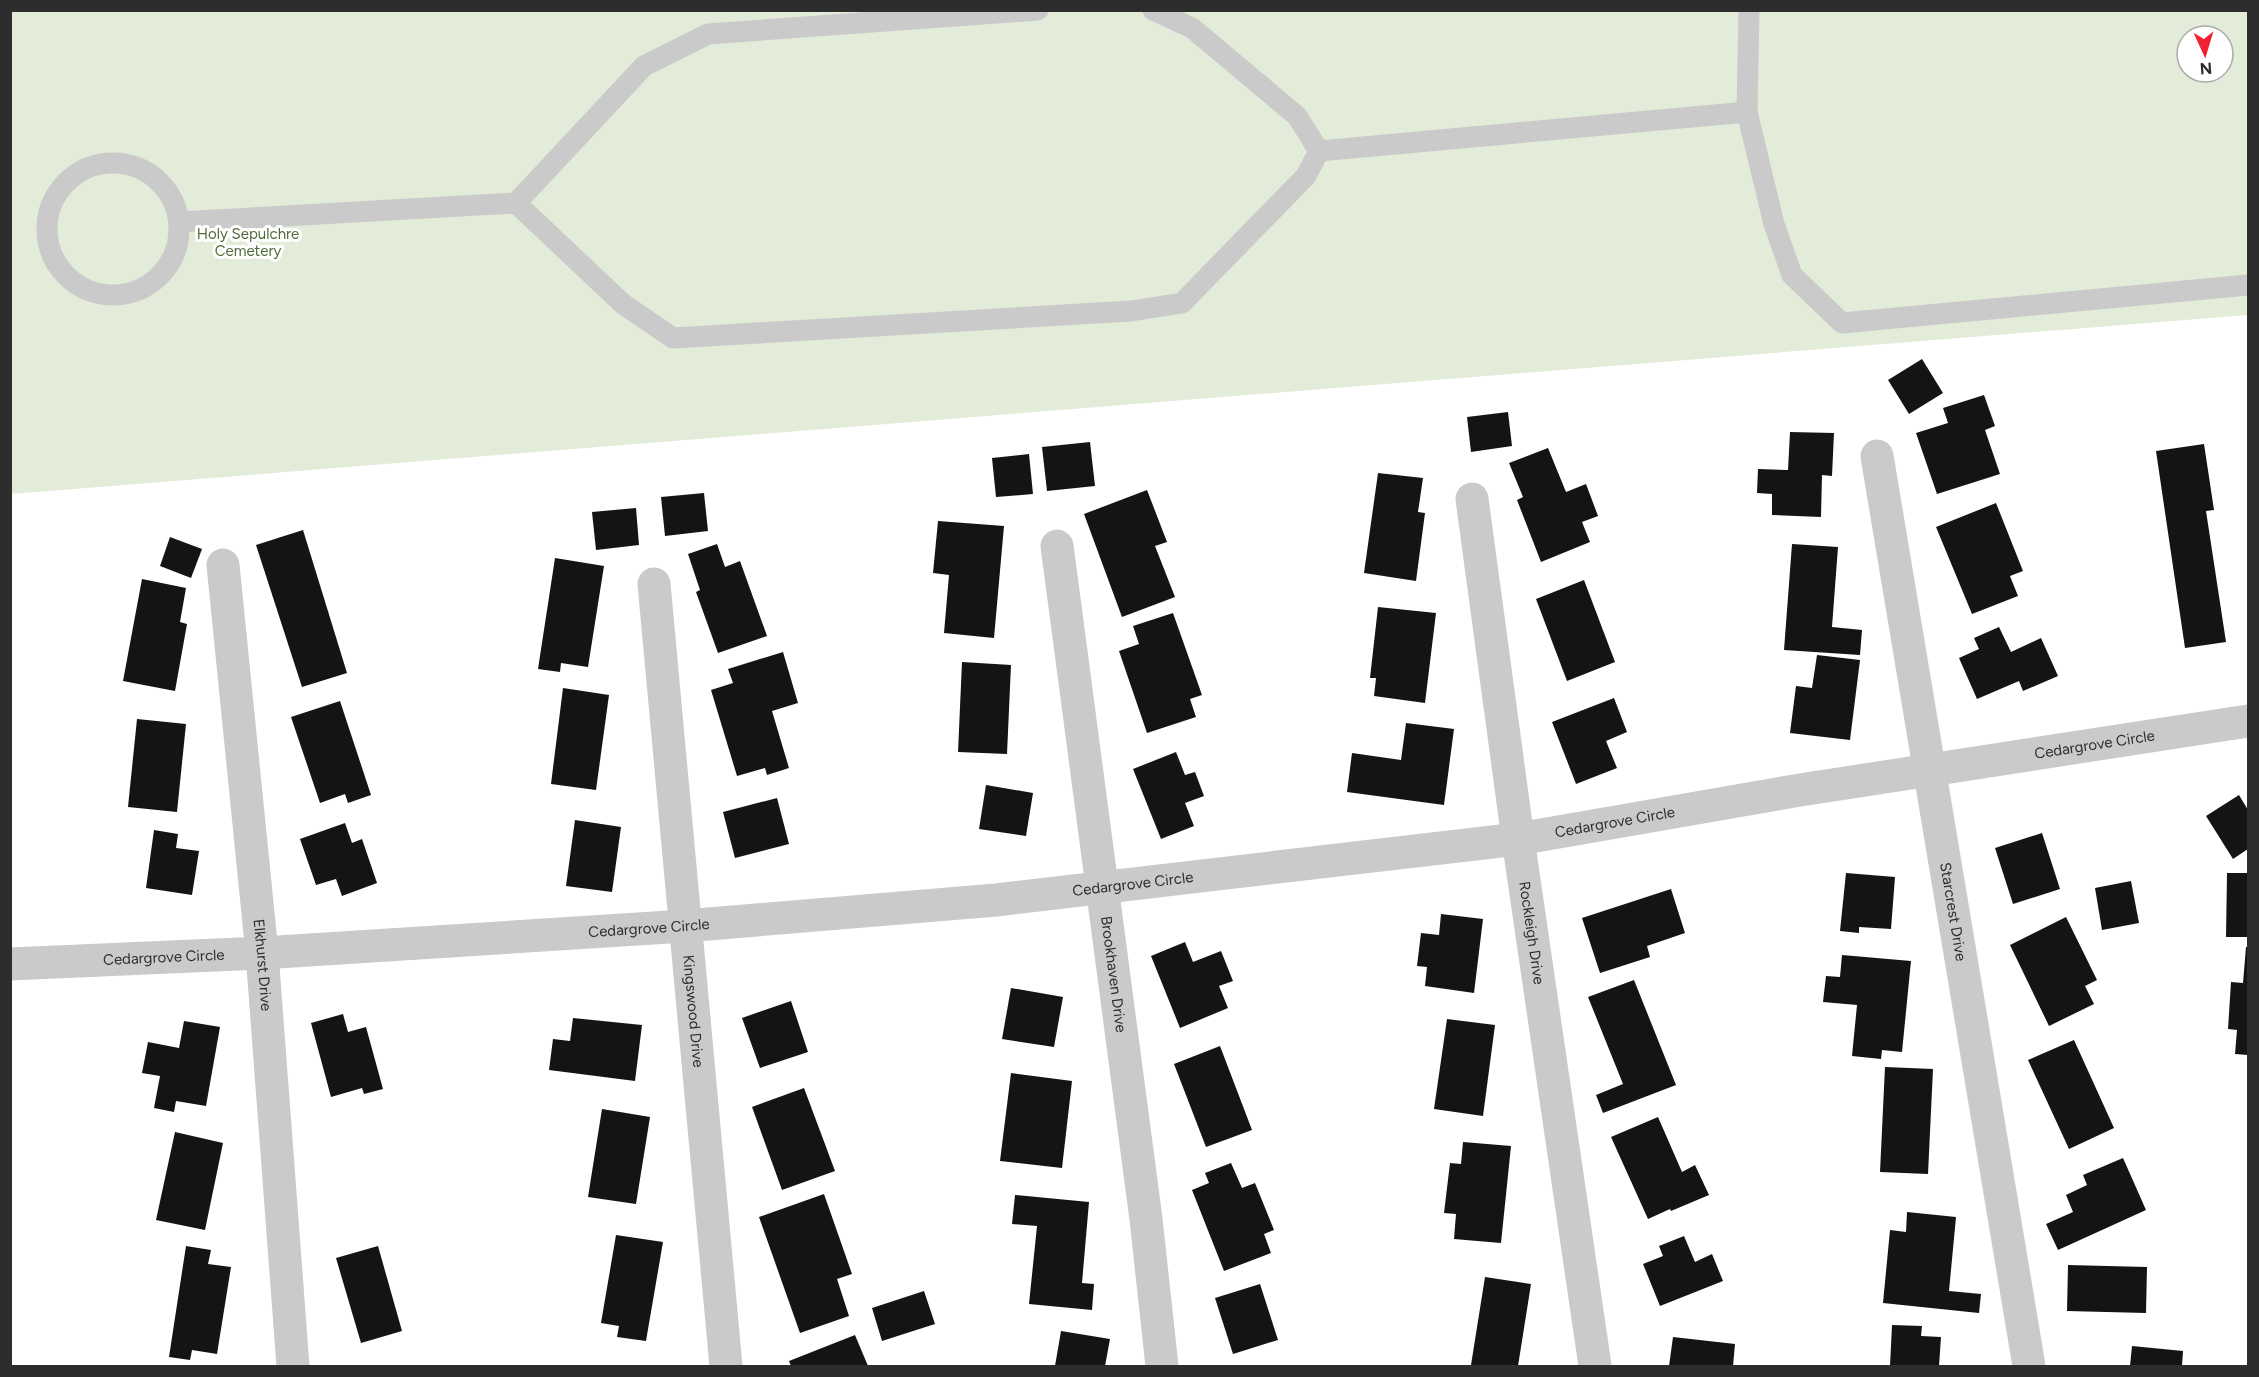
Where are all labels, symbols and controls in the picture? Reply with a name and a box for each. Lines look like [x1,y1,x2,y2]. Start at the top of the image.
north arrow [2175,24,2235,84]
text: N [2199,59,2213,78]
park label: Holy Sepulchre Cemetery [197,225,299,260]
street label: Cedargrove Circle [2033,726,2156,763]
street label: Cedargrove Circle [1553,803,1676,841]
street label: Starcrest Drive [1936,861,1970,963]
street label: Cedargrove Circle [1071,868,1194,900]
street label: Rockleigh Drive [1515,880,1548,986]
street label: Cedargrove Circle [588,915,710,941]
street label: Brookhaven Drive [1097,915,1130,1034]
street label: Elkhurst Drive [250,918,275,1012]
street label: Cedargrove Circle [103,946,225,969]
street label: Kingswood Drive [679,954,707,1068]

